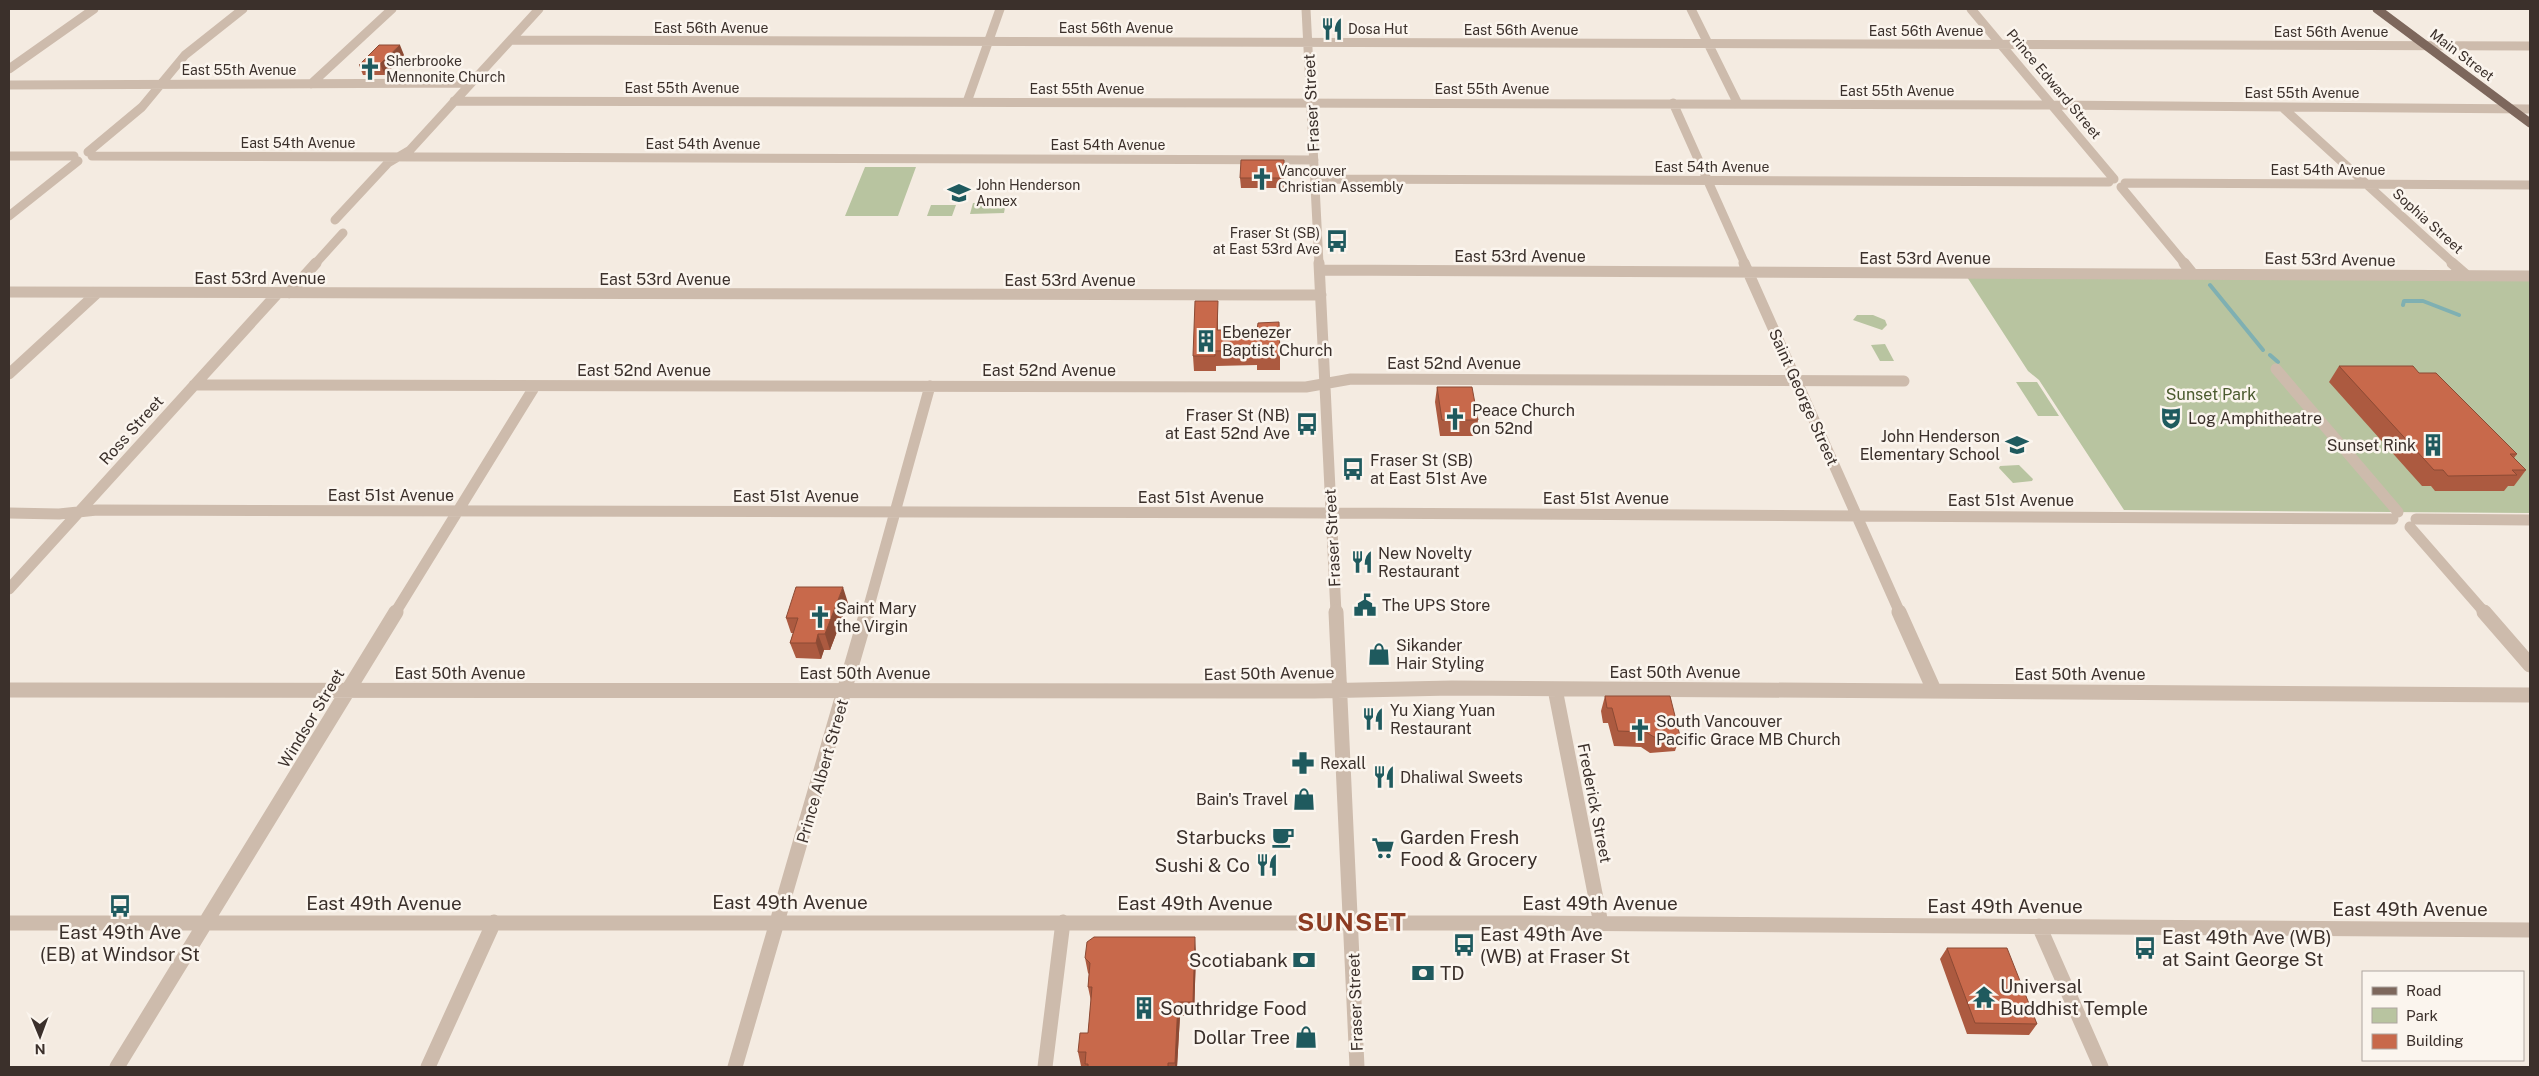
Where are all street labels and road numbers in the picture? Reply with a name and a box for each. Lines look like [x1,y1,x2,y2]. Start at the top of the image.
street label: East 56th Avenue [654,20,768,36]
street label: East 56th Avenue [1059,20,1173,36]
street label: East 56th Avenue [1464,22,1578,38]
street label: East 56th Avenue [1869,23,1983,39]
street label: East 56th Avenue [2274,24,2388,40]
street label: Prince Edward Street [2003,26,2105,142]
street label: Main Street [2427,26,2497,84]
street label: Fraser Street [1299,53,1324,153]
street label: East 55th Avenue [182,62,297,78]
street label: East 55th Avenue [625,80,740,96]
street label: East 55th Avenue [1030,81,1145,97]
street label: East 55th Avenue [1435,81,1550,97]
street label: East 55th Avenue [1840,83,1955,99]
street label: East 55th Avenue [2245,85,2360,101]
street label: East 54th Avenue [241,135,355,151]
street label: East 54th Avenue [646,136,760,152]
street label: East 54th Avenue [1051,137,1165,153]
street label: East 54th Avenue [1655,159,1769,175]
street label: East 54th Avenue [2271,162,2385,178]
street label: Sophia Street [2389,185,2467,257]
street label: East 53rd Avenue [1454,247,1586,266]
street label: East 53rd Avenue [1859,249,1991,268]
street label: East 53rd Avenue [2264,249,2396,270]
street label: East 53rd Avenue [194,269,326,288]
street label: East 53rd Avenue [599,270,731,289]
street label: East 53rd Avenue [1004,271,1136,290]
street label: Saint George Street [1765,326,1842,469]
street label: East 52nd Avenue [1387,354,1521,373]
street label: East 52nd Avenue [577,361,711,380]
street label: East 52nd Avenue [982,361,1116,380]
street label: Ross Street [95,392,167,469]
street label: East 51st Avenue [328,486,454,505]
street label: East 51st Avenue [733,487,859,506]
street label: East 51st Avenue [1138,488,1264,507]
street label: Fraser Street [1320,488,1345,588]
street label: East 51st Avenue [1543,489,1669,508]
street label: East 51st Avenue [1948,491,2074,510]
street label: East 50th Avenue [1203,663,1335,684]
street label: East 50th Avenue [1610,663,1740,682]
street label: East 50th Avenue [395,664,525,683]
street label: East 50th Avenue [800,664,930,683]
street label: Windsor Street [274,665,348,771]
street label: East 50th Avenue [2015,665,2145,684]
street label: Prince Albert Street [793,697,852,845]
street label: Frederick Street [1574,742,1615,865]
street label: East 49th Avenue [712,891,868,913]
street label: East 49th Avenue [306,892,462,914]
street label: East 49th Avenue [1117,892,1273,914]
street label: East 49th Avenue [1522,892,1678,914]
street label: East 49th Avenue [1927,895,2083,917]
street label: East 49th Avenue [2332,898,2488,920]
street label: Fraser Street [1344,953,1367,1051]

